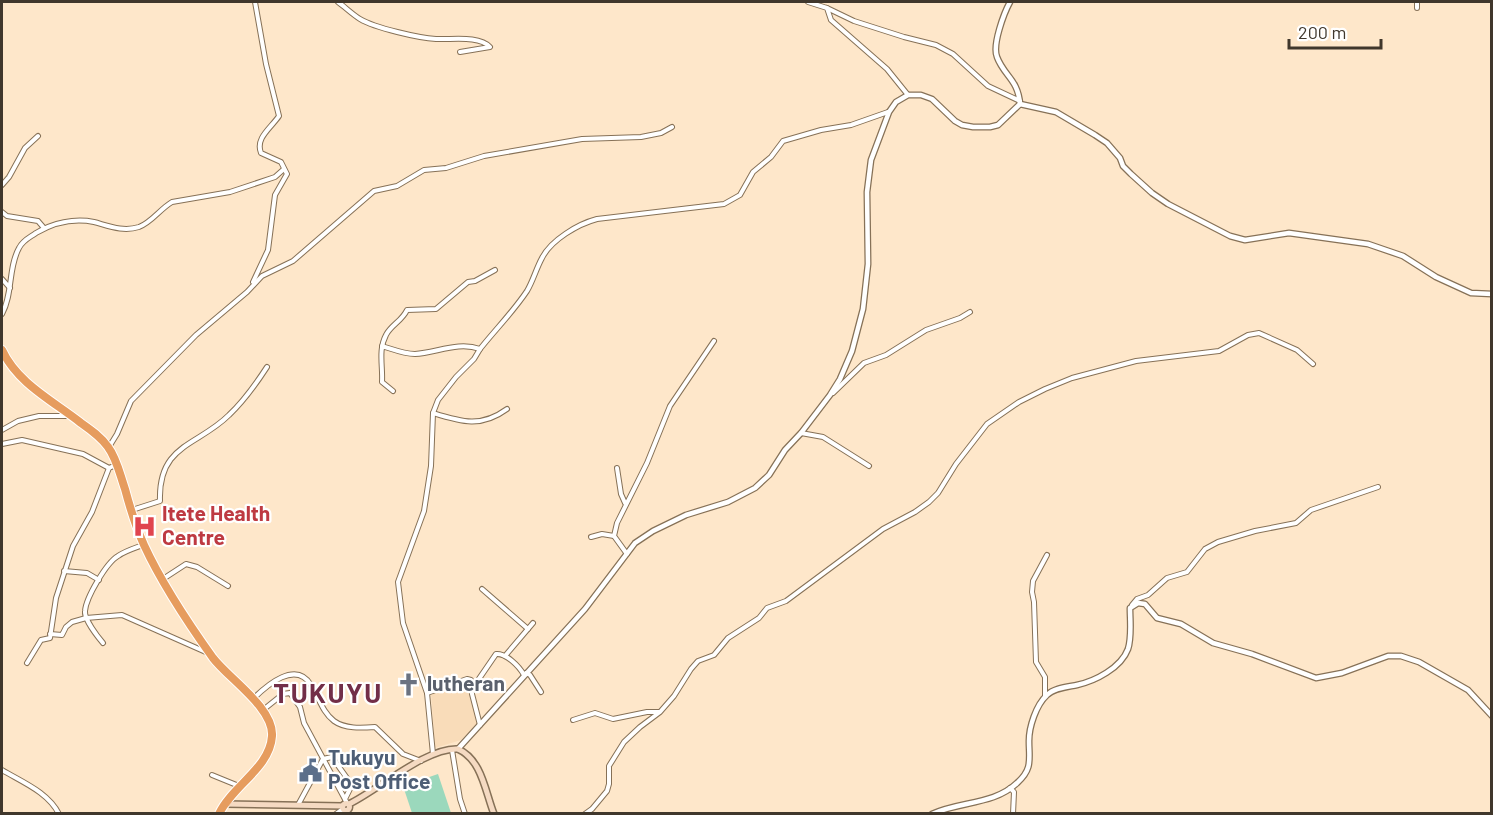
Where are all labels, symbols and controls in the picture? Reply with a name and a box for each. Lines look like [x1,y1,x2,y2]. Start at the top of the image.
scale bar [1289,12,1380,50]
text: 200 m [1298,21,1346,43]
place label: Itete Health Centre [162,500,270,549]
hospital icon: Itete Health Centre [131,513,157,539]
place label: lutheran [427,670,505,695]
church icon: lutheran [396,671,422,697]
district label: TUKUYU [273,676,383,708]
place label: Tukuyu Post Office [328,744,430,793]
public building icon: Tukuyu Post Office [297,757,323,783]

